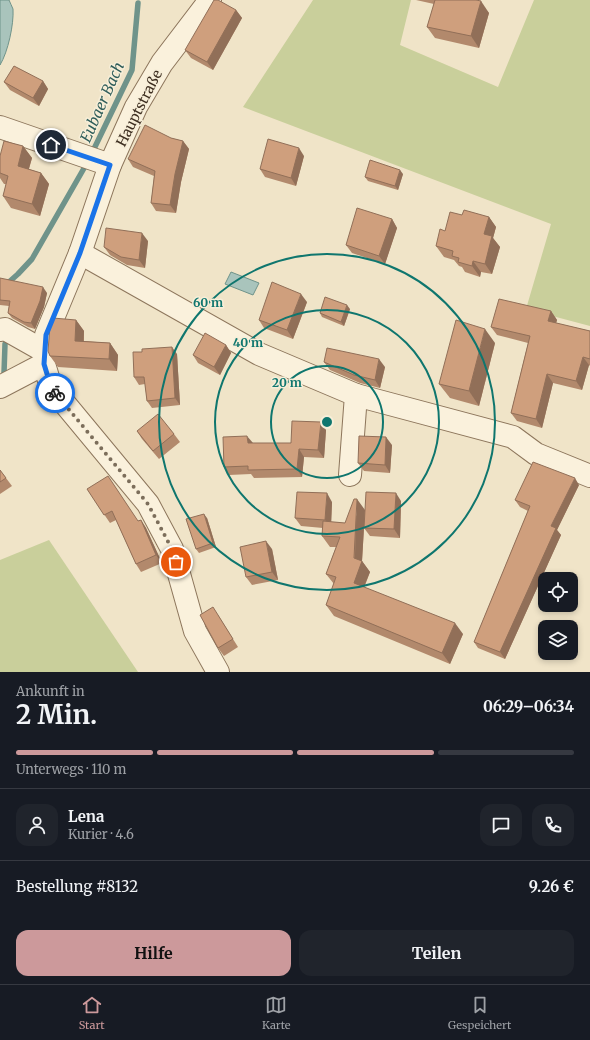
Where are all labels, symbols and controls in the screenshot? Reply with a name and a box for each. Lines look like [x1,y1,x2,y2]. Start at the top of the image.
water label: Eubaer Bach [76,59,128,145]
street label: Hauptstraße [112,67,166,149]
pin [34,128,68,162]
icon: home [40,134,62,156]
text: 60 m [193,295,223,310]
text: 40 m [233,335,263,350]
courier [35,373,75,413]
text: 20 m [272,375,302,390]
icon: bike [44,382,66,404]
centre of rings [320,415,334,429]
pin [159,545,193,579]
icon: bag [165,551,187,573]
map controls [538,572,578,660]
button: locate [538,572,578,612]
button: layers [538,620,578,660]
text: Ankunft in [16,683,85,700]
text: 06:29–06:34 [483,697,574,716]
text: 2 Min. [16,698,97,731]
text: Unterwegs · 110 m [16,761,126,778]
button: person [16,804,58,846]
button: chat [480,804,522,846]
button: phone [532,804,574,846]
text: Lena [68,807,104,826]
text: Kurier · 4.6 [68,826,134,843]
text: Bestellung #8132 [16,877,138,896]
text: 9.26 € [529,877,574,896]
button: Hilfe [16,930,291,976]
button: Teilen [299,930,574,976]
tab: Start [79,994,105,1032]
tab: Karte [262,994,291,1032]
tab: Gespeichert [448,994,511,1032]

